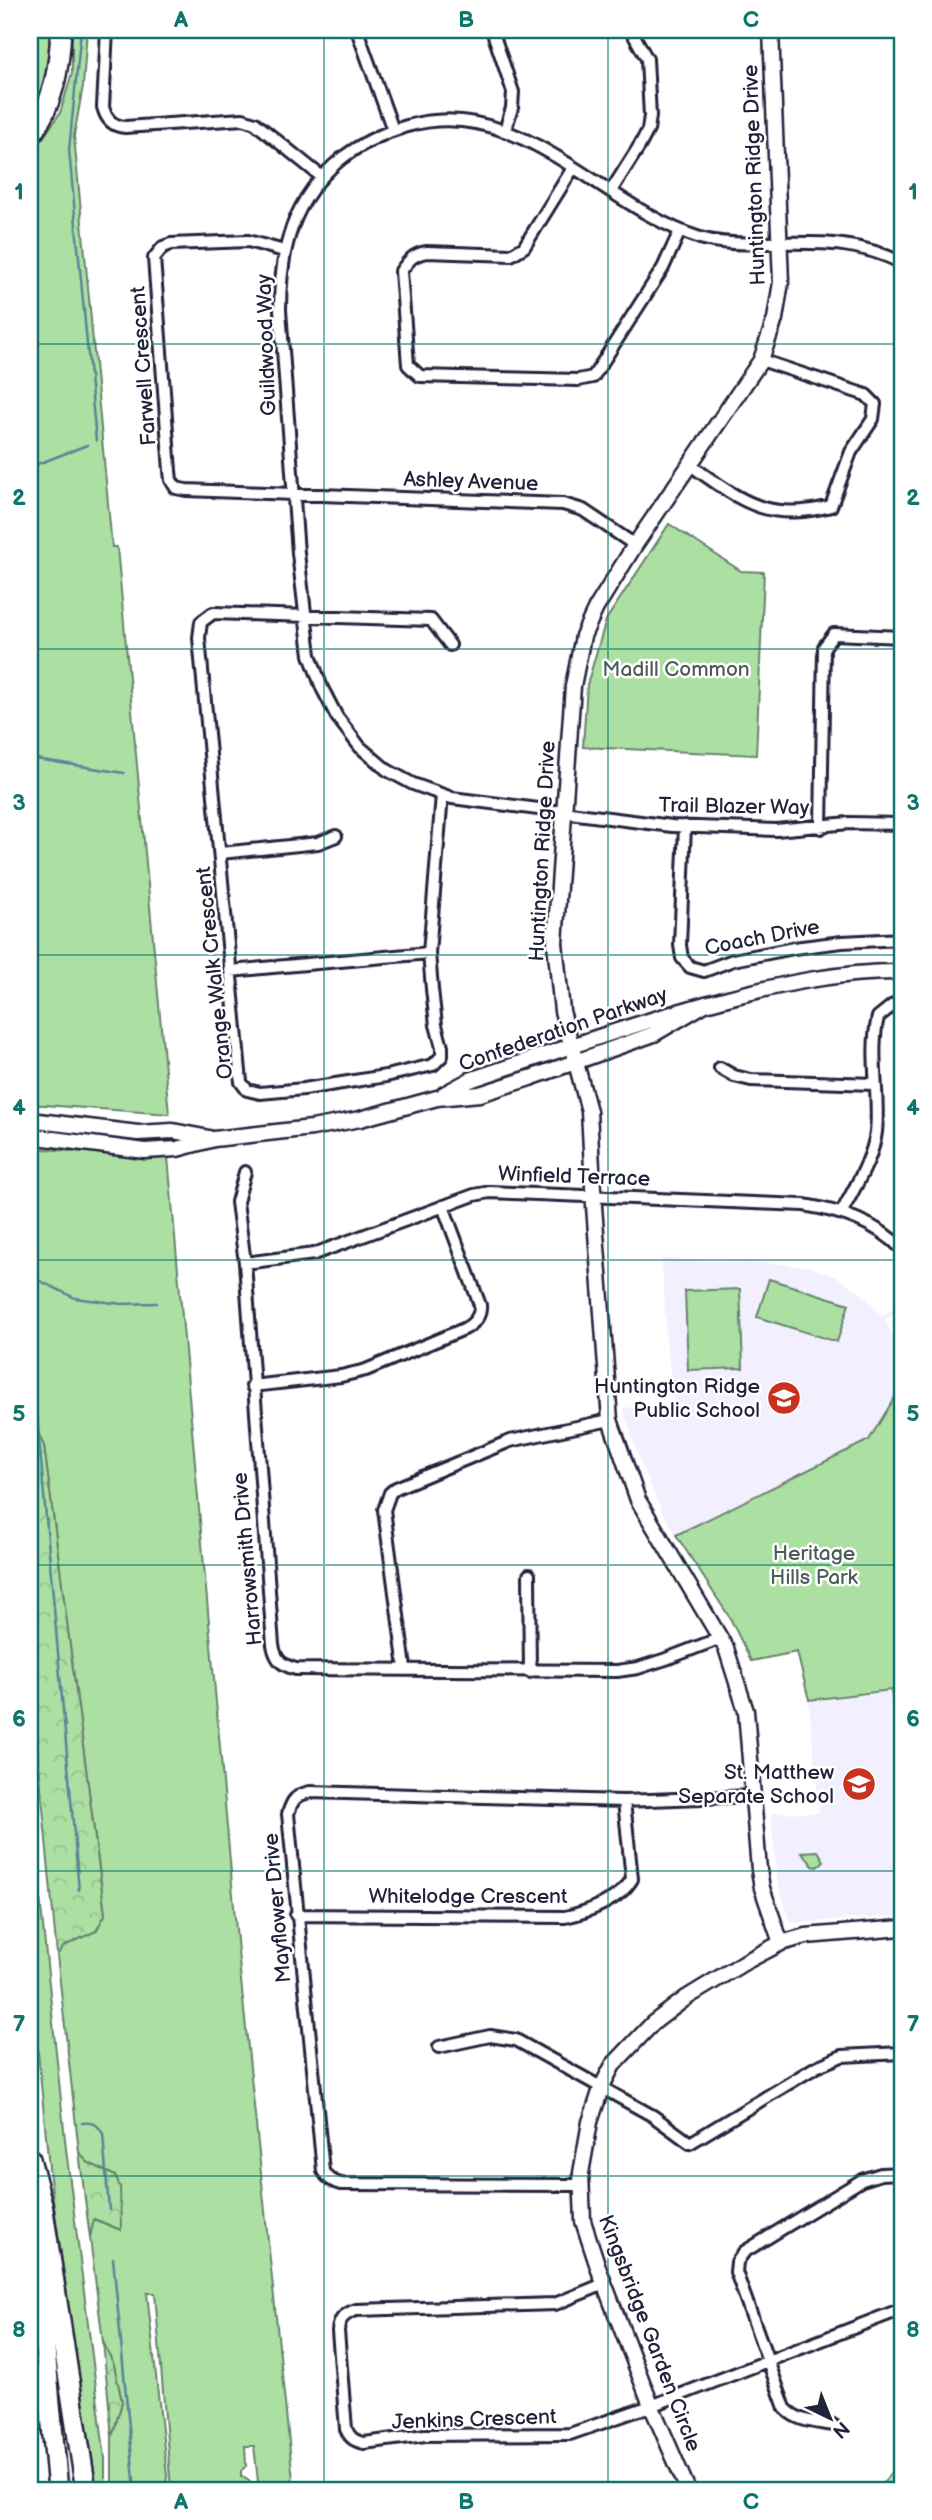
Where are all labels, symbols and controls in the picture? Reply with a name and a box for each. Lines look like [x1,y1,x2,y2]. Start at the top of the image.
text: A [173,6,189,34]
text: B [458,6,474,34]
text: C [743,6,759,34]
street label: Huntington Ridge Drive [738,64,771,286]
text: 1 [14,178,24,206]
text: 1 [908,178,918,206]
street label: Guildwood Way [252,273,281,416]
street label: Farwell Crescent [125,285,162,446]
street label: Ashley Avenue [403,467,539,496]
text: 2 [12,484,26,512]
text: 2 [906,484,920,512]
park label: Madill Common [602,657,750,682]
street label: Huntington Ridge Drive [524,740,561,962]
text: 3 [12,789,26,817]
text: 3 [906,789,920,817]
street label: Trail Blazer Way [658,793,810,820]
street label: Orange Walk Crescent [191,865,238,1081]
street label: Coach Drive [702,914,822,961]
street label: Confederation Parkway [456,982,671,1077]
text: 4 [12,1094,26,1122]
text: 4 [906,1094,920,1122]
street label: Winfield Terrace [497,1161,651,1192]
place label: Huntington Ridge Public School [594,1374,760,1423]
school or university icon: Huntington Ridge Public School [765,1379,803,1417]
text: 5 [12,1400,26,1428]
text: 5 [906,1400,920,1428]
street label: Harrowsmith Drive [227,1471,268,1647]
park label: Heritage Hills Park [770,1541,859,1590]
text: 6 [12,1705,26,1733]
text: 6 [906,1705,920,1733]
place label: St. Matthew Separate School [678,1760,834,1809]
school or university icon: St. Matthew Separate School [840,1765,878,1803]
street label: Mayflower Drive [259,1832,296,1984]
street label: Whitelodge Crescent [369,1884,568,1909]
text: 7 [13,2010,26,2038]
text: 7 [907,2010,920,2038]
street label: Kingsbridge Garden Circle [593,2211,706,2455]
text: 8 [12,2316,26,2344]
text: 8 [906,2316,920,2344]
north arrow [796,2384,866,2454]
street label: Jenkins Crescent [391,2404,557,2435]
text: N [828,2416,854,2443]
text: A [173,2488,189,2516]
text: B [458,2488,474,2516]
text: C [743,2488,759,2516]

